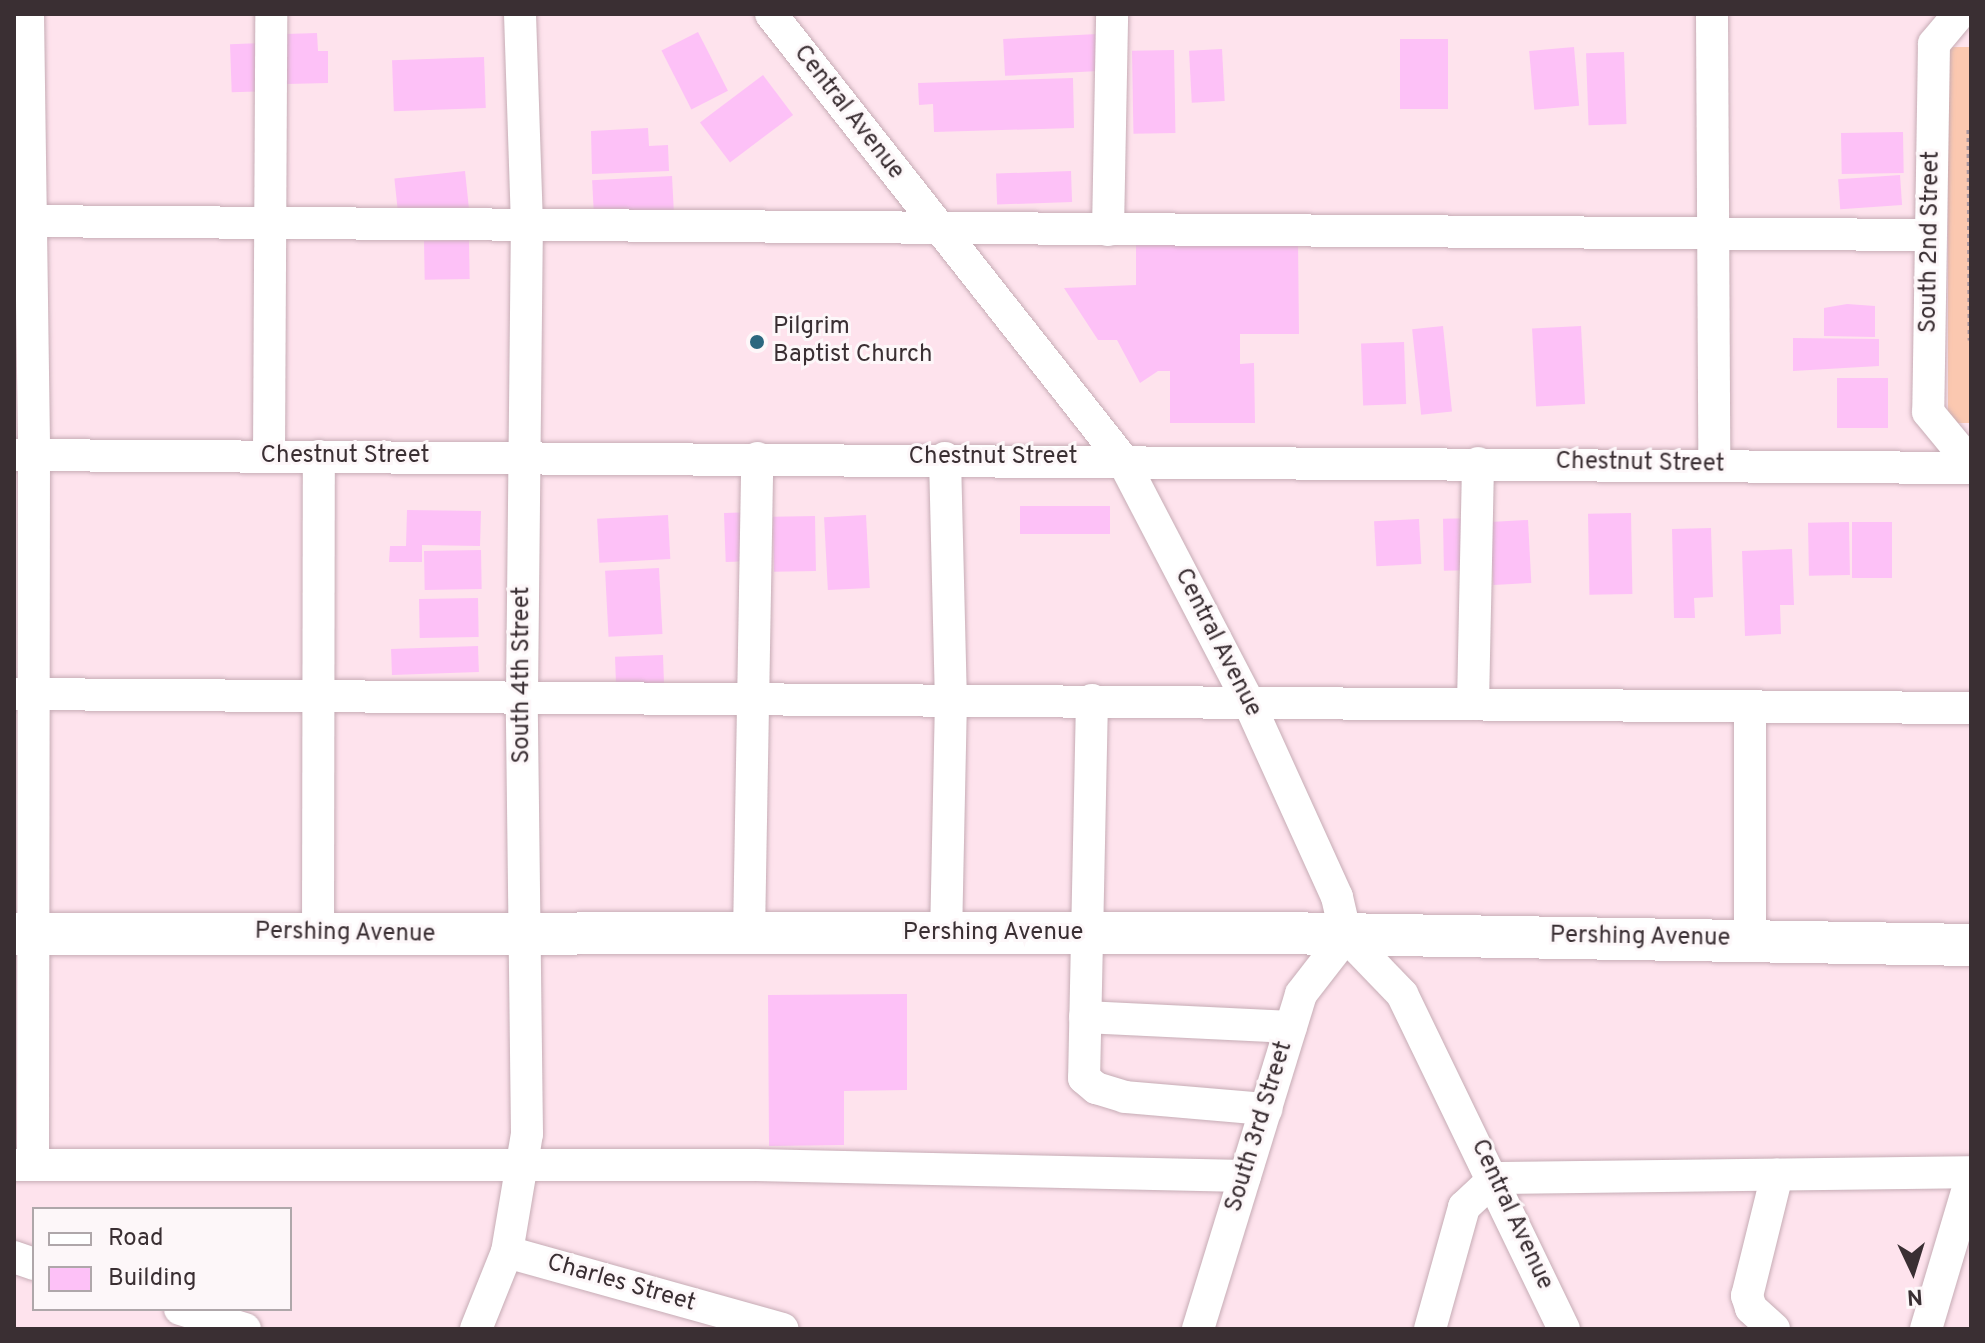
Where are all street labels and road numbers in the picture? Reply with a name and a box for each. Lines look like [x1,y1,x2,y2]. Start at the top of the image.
street label: Central Avenue [786,40,910,186]
street label: South 2nd Street [1915,151,1947,333]
street label: Chestnut Street [260,443,430,471]
street label: Chestnut Street [908,444,1078,472]
street label: Chestnut Street [1555,448,1725,480]
street label: Central Avenue [1167,564,1267,722]
street label: South 4th Street [509,586,537,764]
street label: Pershing Avenue [254,918,436,950]
street label: Pershing Avenue [902,920,1084,948]
street label: Pershing Avenue [1549,922,1731,954]
street label: South 3rd Street [1220,1038,1300,1216]
street label: Central Avenue [1463,1135,1559,1295]
street label: Charles Street [543,1249,699,1319]

